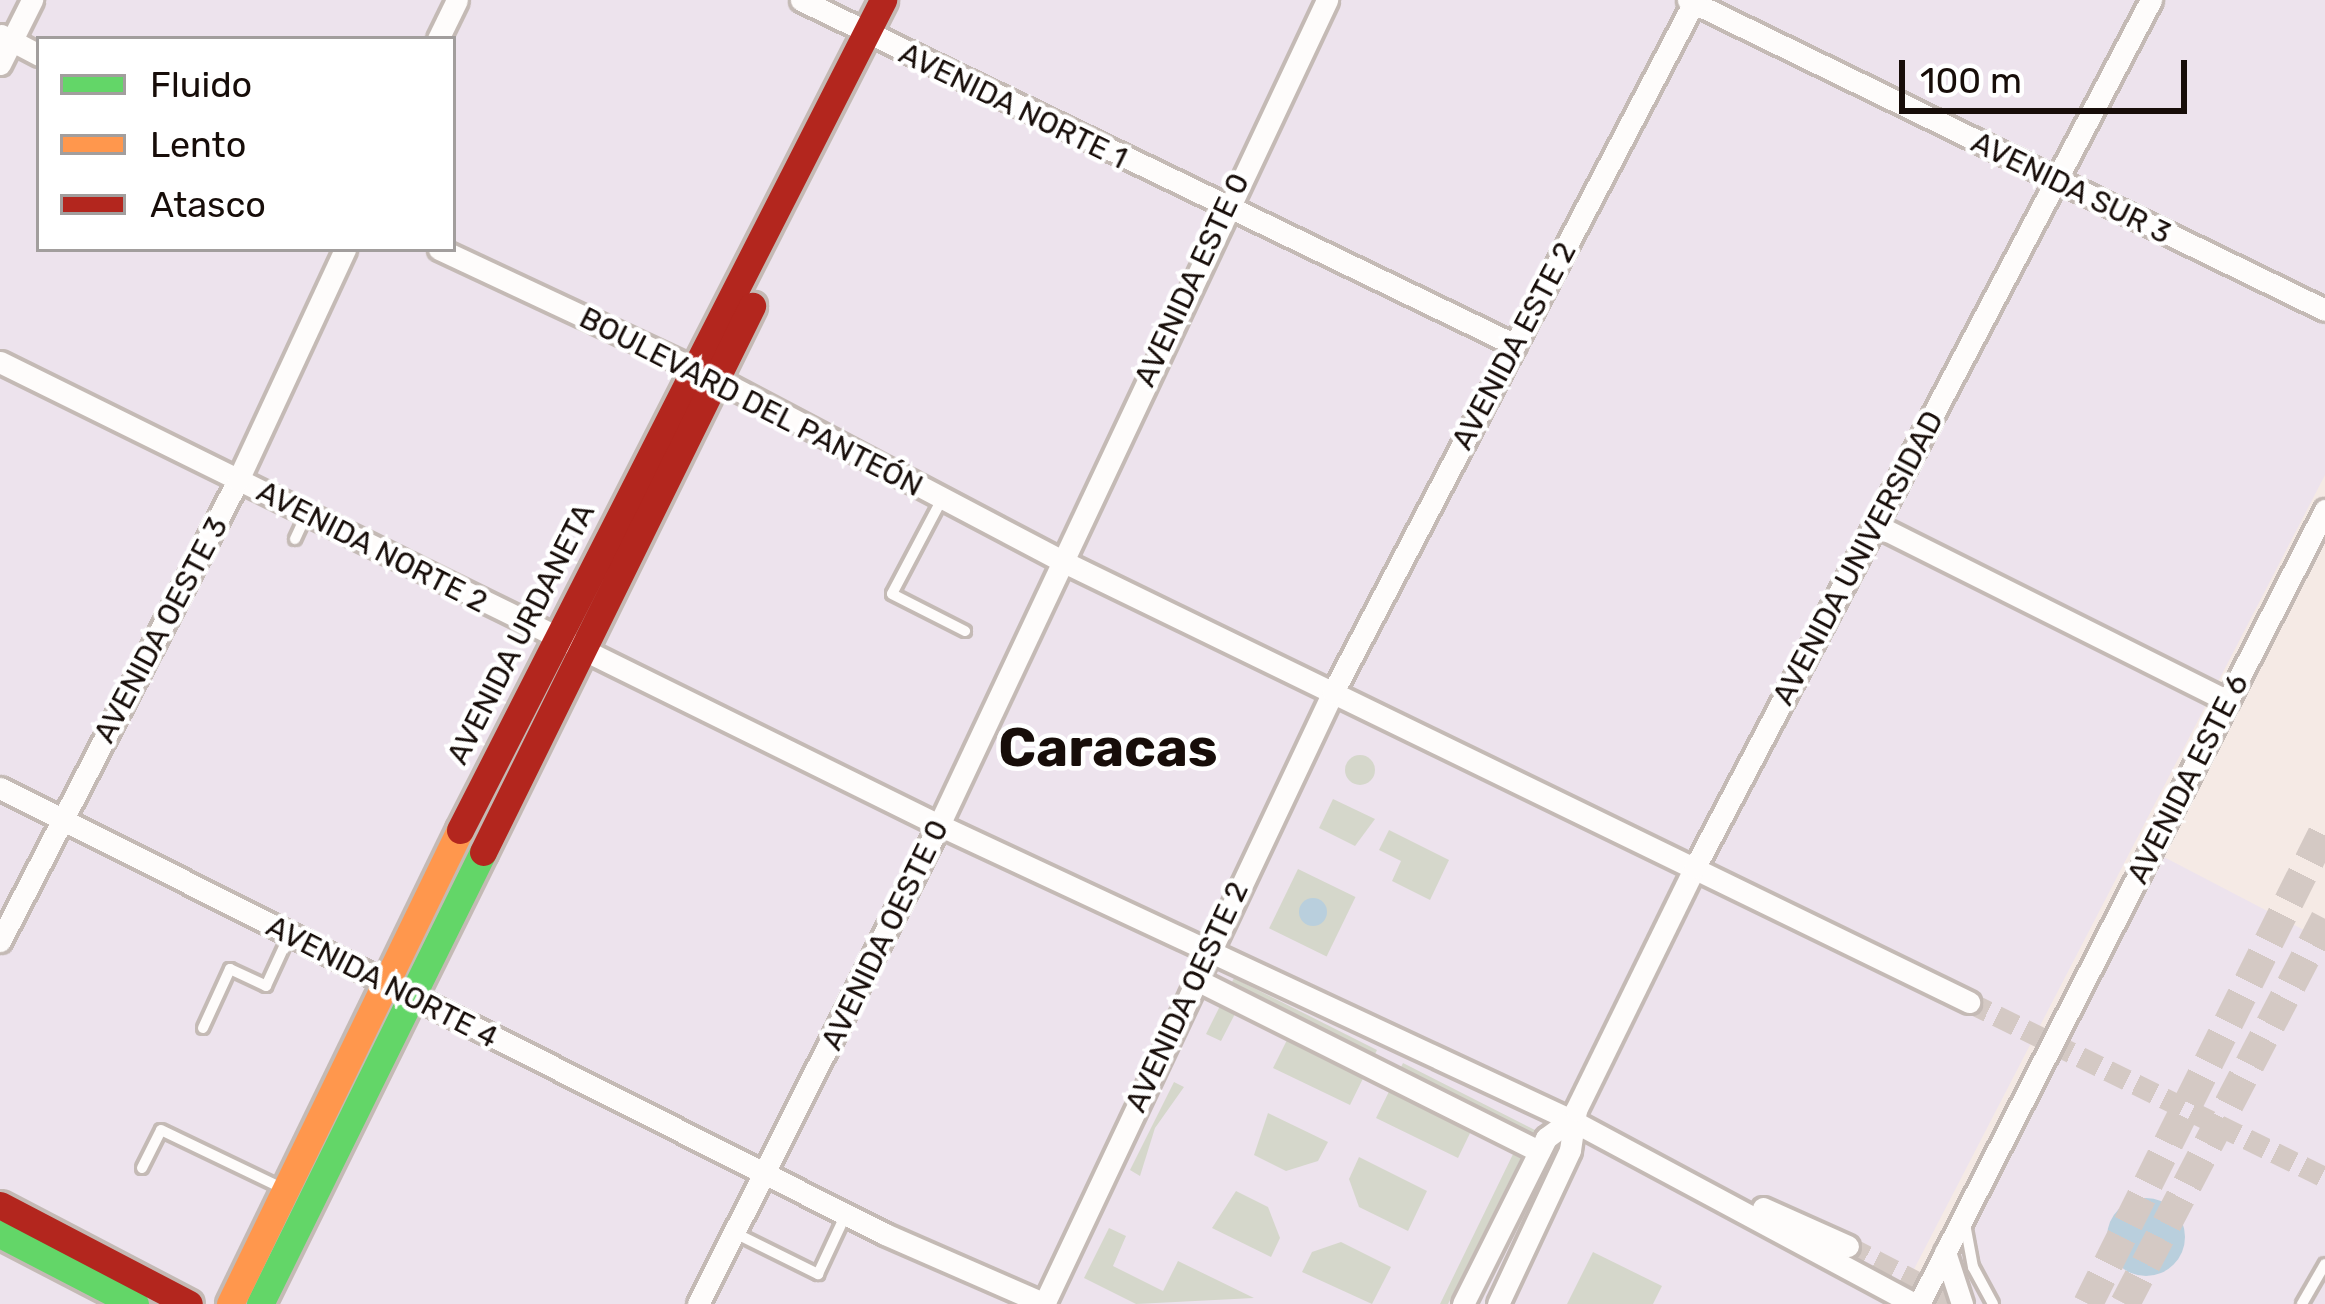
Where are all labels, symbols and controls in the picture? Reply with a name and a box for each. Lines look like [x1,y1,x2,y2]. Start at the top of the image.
street label: AVENIDA NORTE 1 [893,35,1133,177]
legend [36,36,456,252]
scale bar [1905,36,2193,110]
text: 100 m [1920,59,2022,102]
text: Fluido [150,63,252,106]
text: Lento [150,123,246,166]
street label: AVENIDA SUR 3 [1965,124,2177,252]
street label: AVENIDA ESTE 0 [1127,167,1257,393]
text: Atasco [150,183,266,226]
street label: AVENIDA ESTE 2 [1444,236,1584,456]
street label: BOULEVARD DEL PANTEÓN [573,300,929,504]
street label: AVENIDA UNIVERSIDAD [1765,404,1951,712]
street label: AVENIDA NORTE 2 [251,473,493,621]
street label: AVENIDA URDANETA [439,497,603,771]
street label: AVENIDA OESTE 3 [86,511,236,749]
street label: AVENIDA ESTE 6 [2120,668,2256,890]
district label: Caracas [998,716,1218,780]
street label: AVENIDA OESTE 0 [814,814,956,1056]
street label: AVENIDA OESTE 2 [1118,876,1256,1118]
street label: AVENIDA NORTE 4 [260,908,504,1056]

